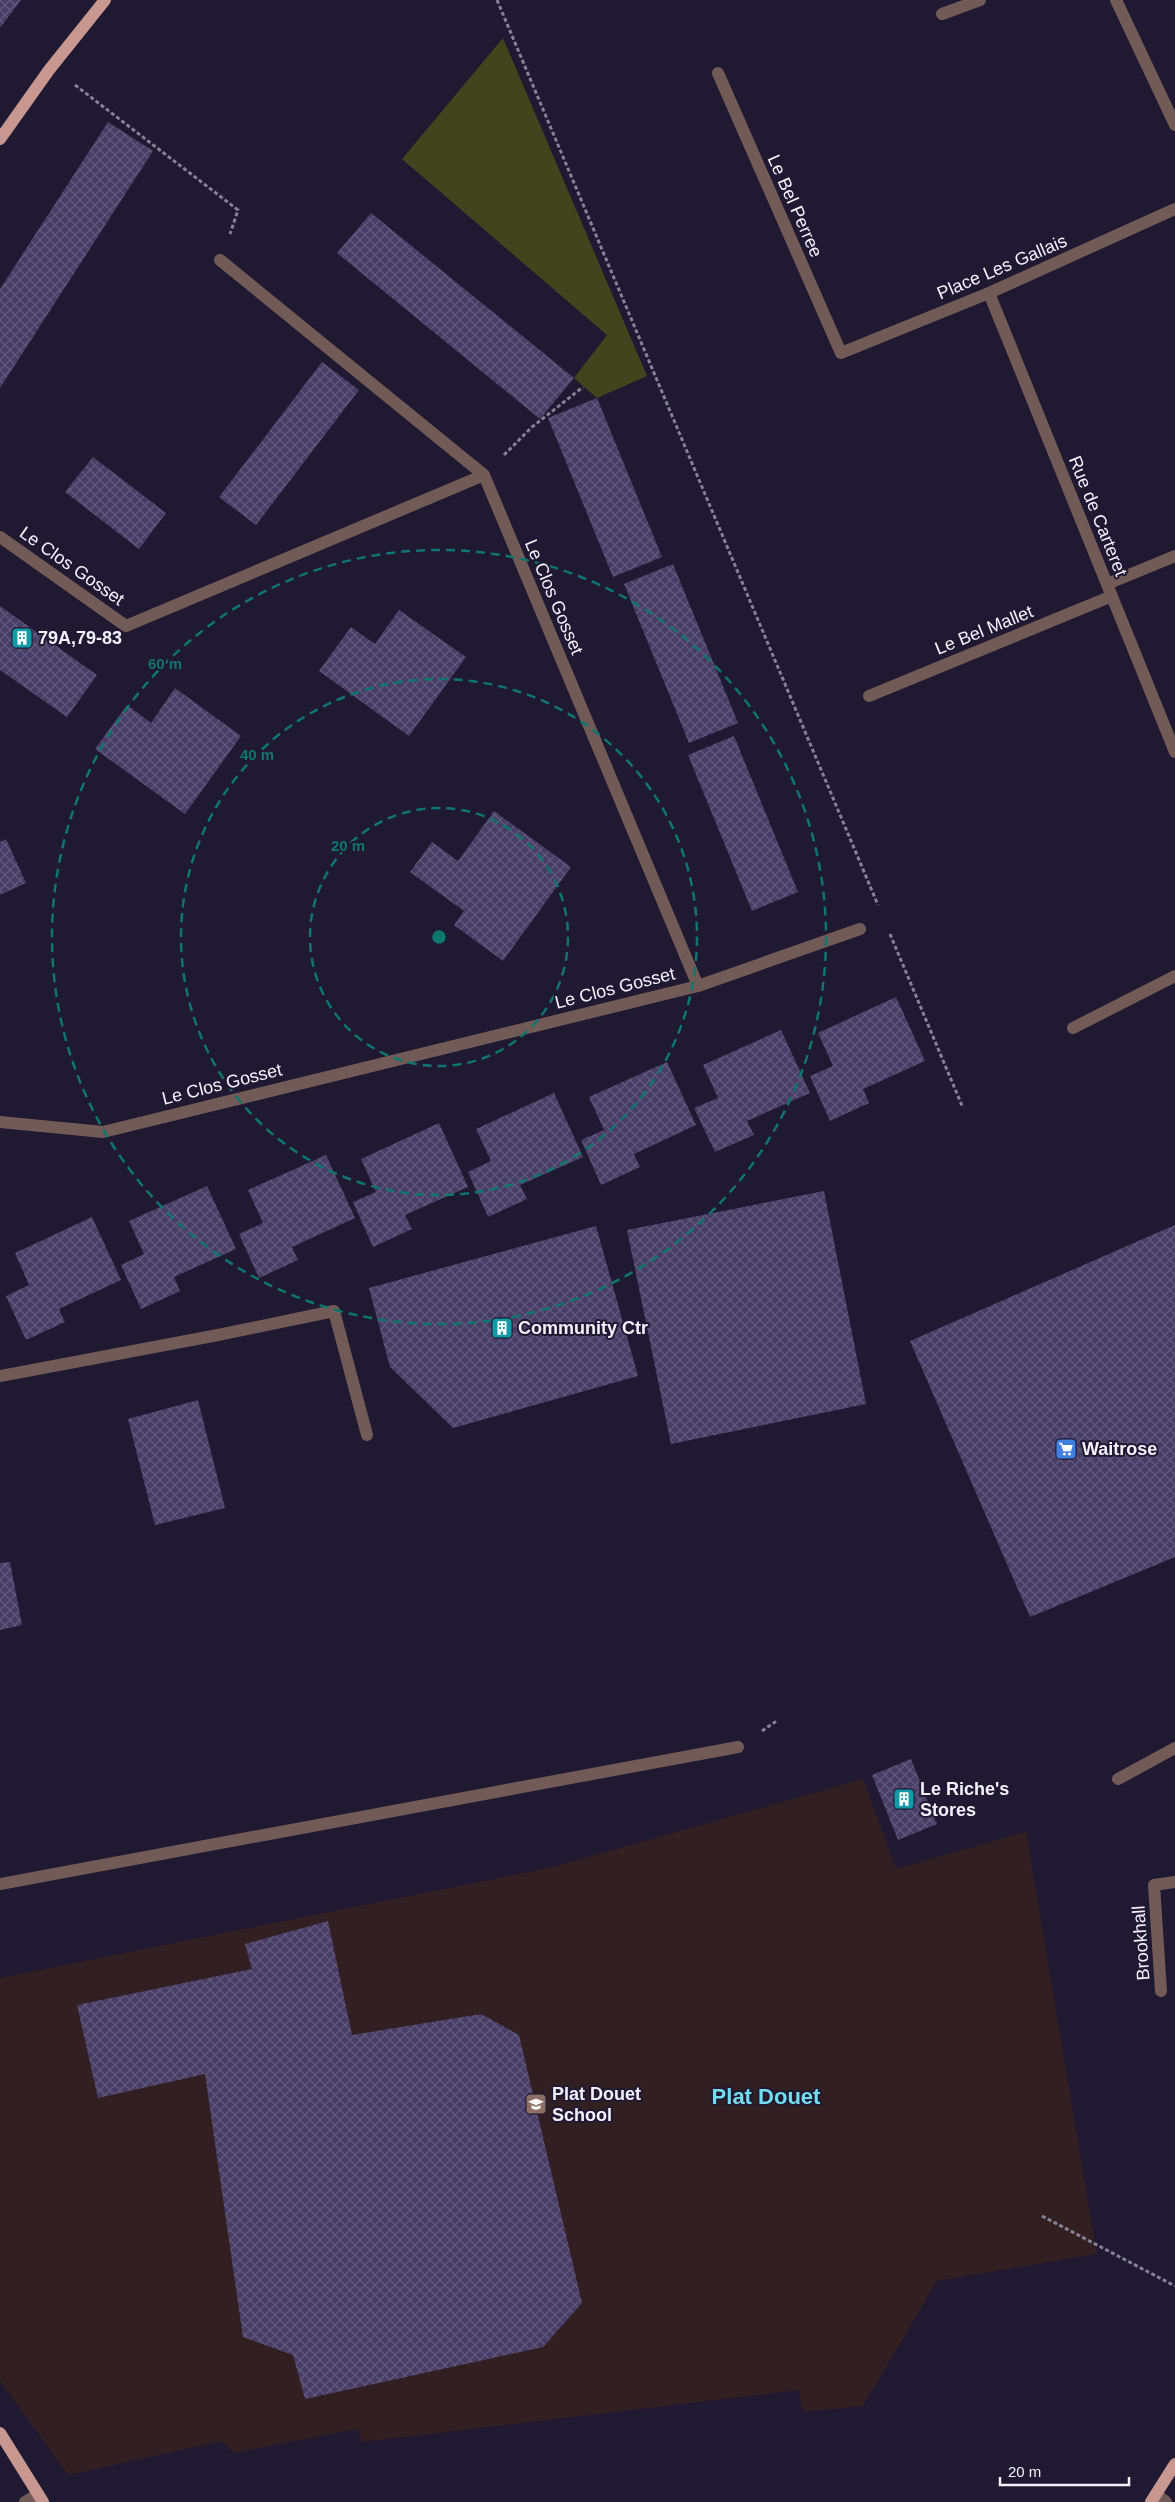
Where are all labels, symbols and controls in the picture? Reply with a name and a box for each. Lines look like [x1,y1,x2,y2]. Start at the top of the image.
street label: Le Bel Perree [763,152,827,260]
street label: Place Les Gallais [934,231,1070,303]
street label: Rue de Carteret [1065,453,1131,579]
street label: Le Clos Gosset [16,523,128,609]
street label: Le Clos Gosset [521,536,587,658]
street label: Le Bel Mallet [932,601,1036,659]
building icon: 79A,79-83 [10,626,34,650]
place label: 79A,79-83 [38,628,122,648]
text: 60 m [148,655,182,672]
text: 40 m [240,746,274,763]
text: 20 m [331,837,365,854]
centre of rings [430,928,448,946]
street label: Le Clos Gosset [553,963,677,1013]
street label: Le Clos Gosset [160,1059,284,1109]
building icon: Community Ctr [490,1316,514,1340]
place label: Community Ctr [518,1318,648,1338]
supermarket icon: Waitrose [1054,1437,1078,1461]
place label: Waitrose [1082,1439,1157,1459]
place label: Le Riche's Stores [920,1779,1009,1820]
building icon: Le Riche's Stores [892,1787,916,1811]
street label: Brookhall [1128,1905,1154,1981]
place label: Plat Douet School [552,2084,641,2125]
district label: Plat Douet [712,2084,821,2109]
school or university icon: Plat Douet School [524,2092,548,2116]
scale bar [1000,2454,1129,2486]
text: 20 m [1008,2463,1041,2480]

